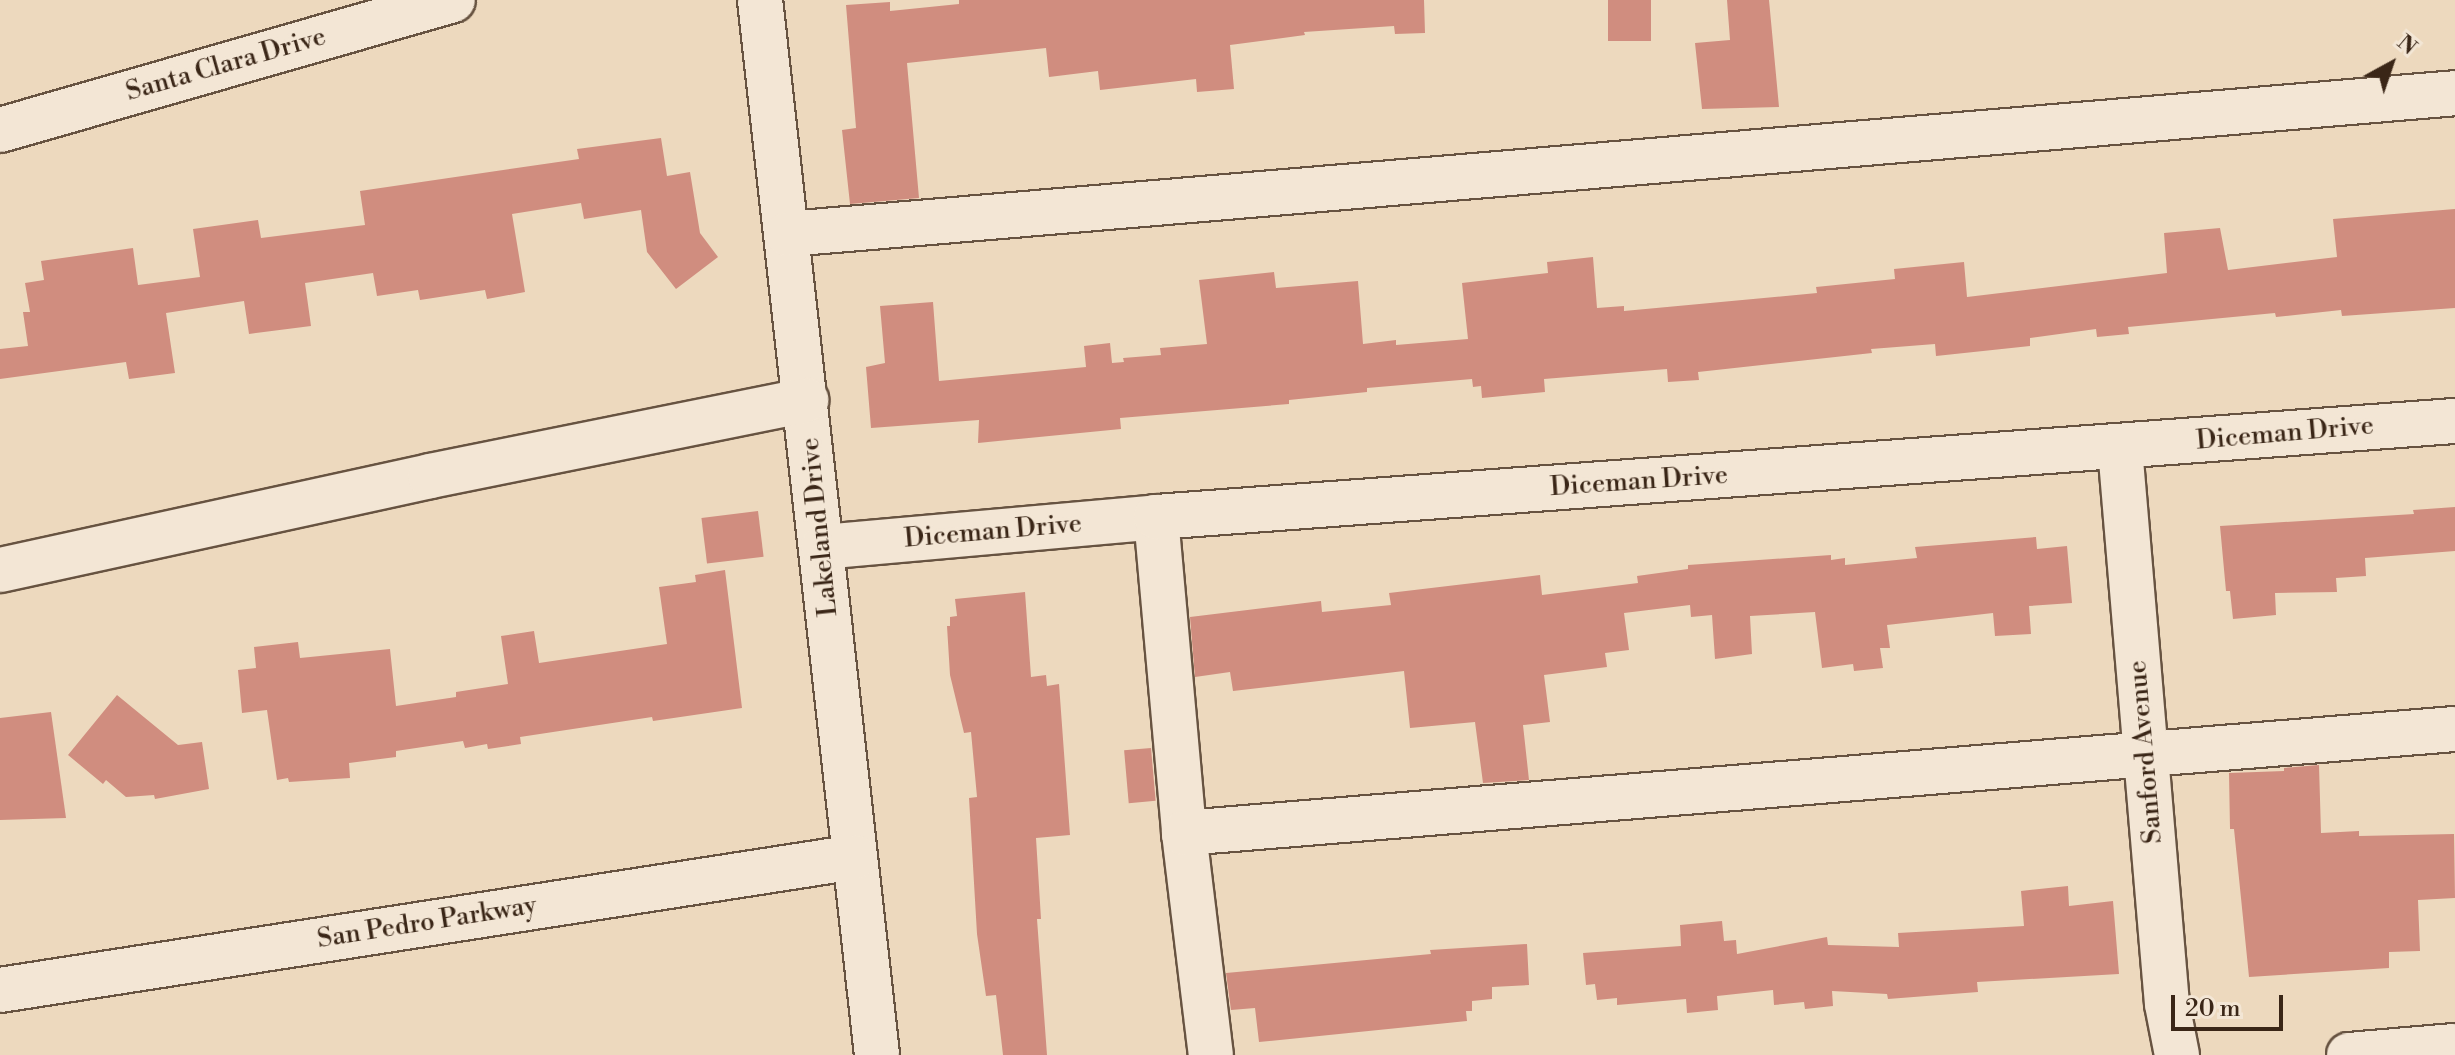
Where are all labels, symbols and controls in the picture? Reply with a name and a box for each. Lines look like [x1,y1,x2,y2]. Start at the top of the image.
street label: Santa Clara Drive [123,22,329,108]
north arrow [2351,24,2431,104]
text: N [2391,29,2422,61]
street label: Diceman Drive [2195,411,2375,457]
street label: Lakeland Drive [795,436,845,618]
street label: Diceman Drive [1549,460,1729,504]
street label: Diceman Drive [903,509,1083,555]
street label: Sanford Avenue [2122,659,2170,845]
street label: San Pedro Parkway [315,890,539,956]
scale bar [2175,979,2287,1029]
text: 20 m [2185,994,2241,1024]

